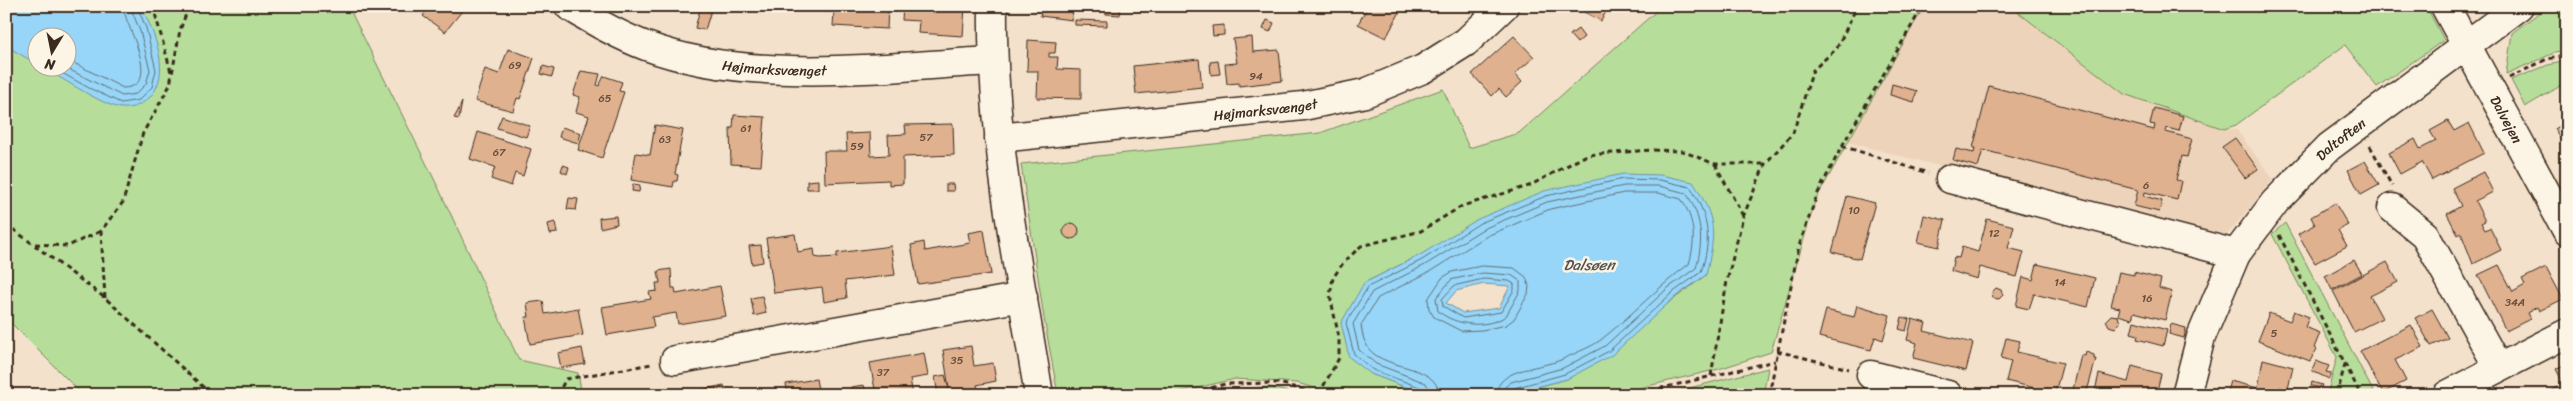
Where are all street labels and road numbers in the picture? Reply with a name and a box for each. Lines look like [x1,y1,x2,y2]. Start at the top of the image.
street label: Højmarksvænget [721,53,828,83]
street label: Højmarksvænget [1212,91,1321,128]
street label: Dalvejen [2483,91,2530,149]
street label: Daltoften [2310,111,2372,167]

